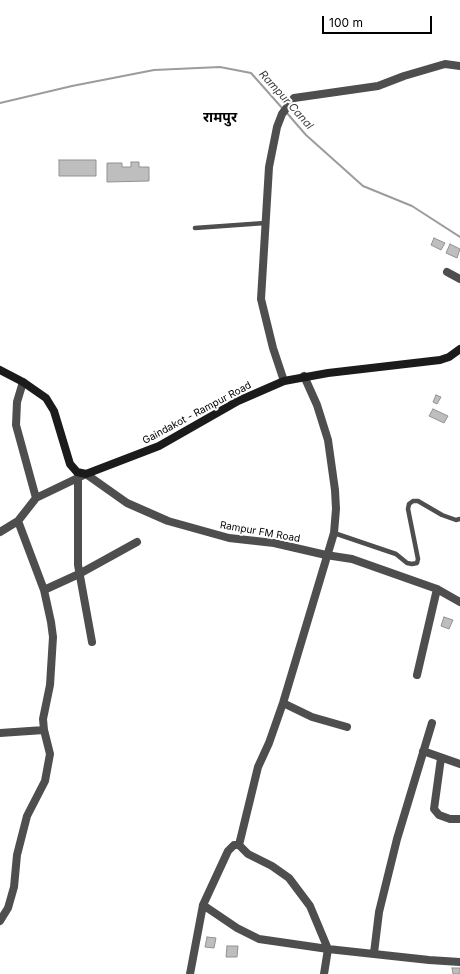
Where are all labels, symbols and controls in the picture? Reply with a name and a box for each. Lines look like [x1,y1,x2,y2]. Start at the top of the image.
scale bar [324,8,434,34]
text: 100 m [329,15,363,30]
water label: Rampur Canal [256,68,316,132]
district label: रामपुर [203,110,237,126]
street label: Gaindakot - Rampur Road [141,379,253,447]
street label: Rampur FM Road [219,519,301,545]

